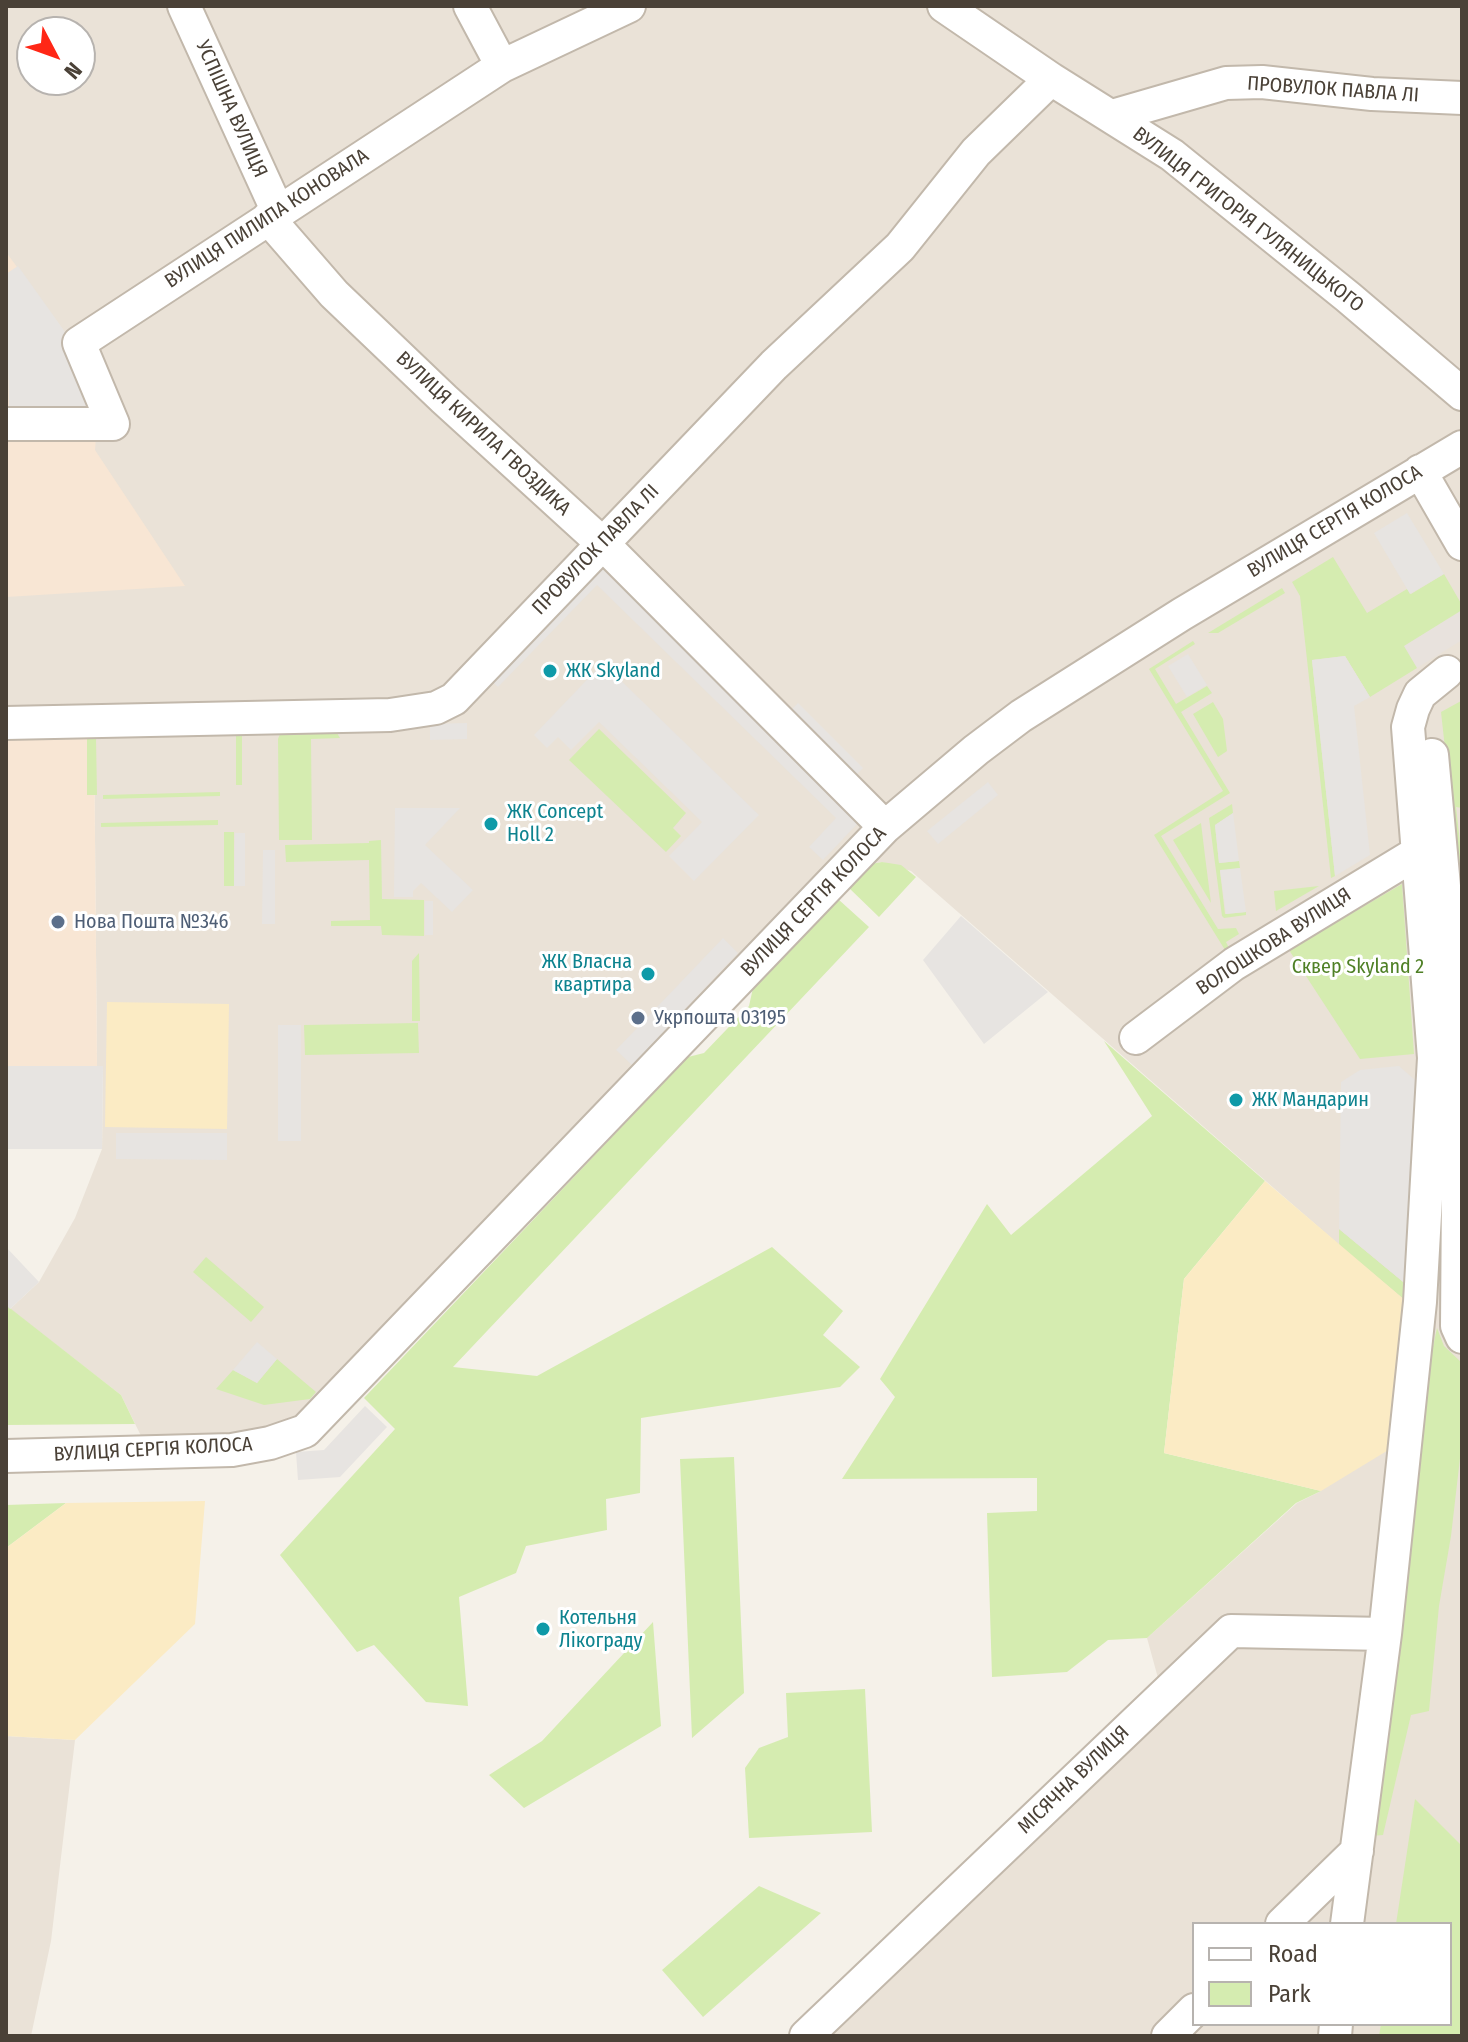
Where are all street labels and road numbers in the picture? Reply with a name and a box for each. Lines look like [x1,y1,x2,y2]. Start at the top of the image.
street label: УСПІШНА ВУЛИЦЯ [190,37,272,181]
street label: ПРОВУЛОК ПАВЛА ЛІ [1246,72,1420,108]
street label: ВУЛИЦЯ ГРИГОРІЯ ГУЛЯНИЦЬКОГО [1128,122,1368,318]
street label: ВУЛИЦЯ ПИЛИПА КОНОВАЛА [161,144,373,294]
street label: ВУЛИЦЯ КИРИЛА ГВОЗДИКА [391,347,575,521]
street label: ВУЛИЦЯ СЕРГІЯ КОЛОСА [1244,460,1426,584]
street label: ПРОВУЛОК ПАВЛА ЛІ [528,480,664,620]
street label: ВУЛИЦЯ СЕРГІЯ КОЛОСА [736,822,892,982]
street label: ВОЛОШКОВА ВУЛИЦЯ [1192,883,1356,1001]
street label: ВУЛИЦЯ СЕРГІЯ КОЛОСА [53,1433,253,1467]
street label: МІСЯЧНА ВУЛИЦЯ [1013,1721,1135,1839]

